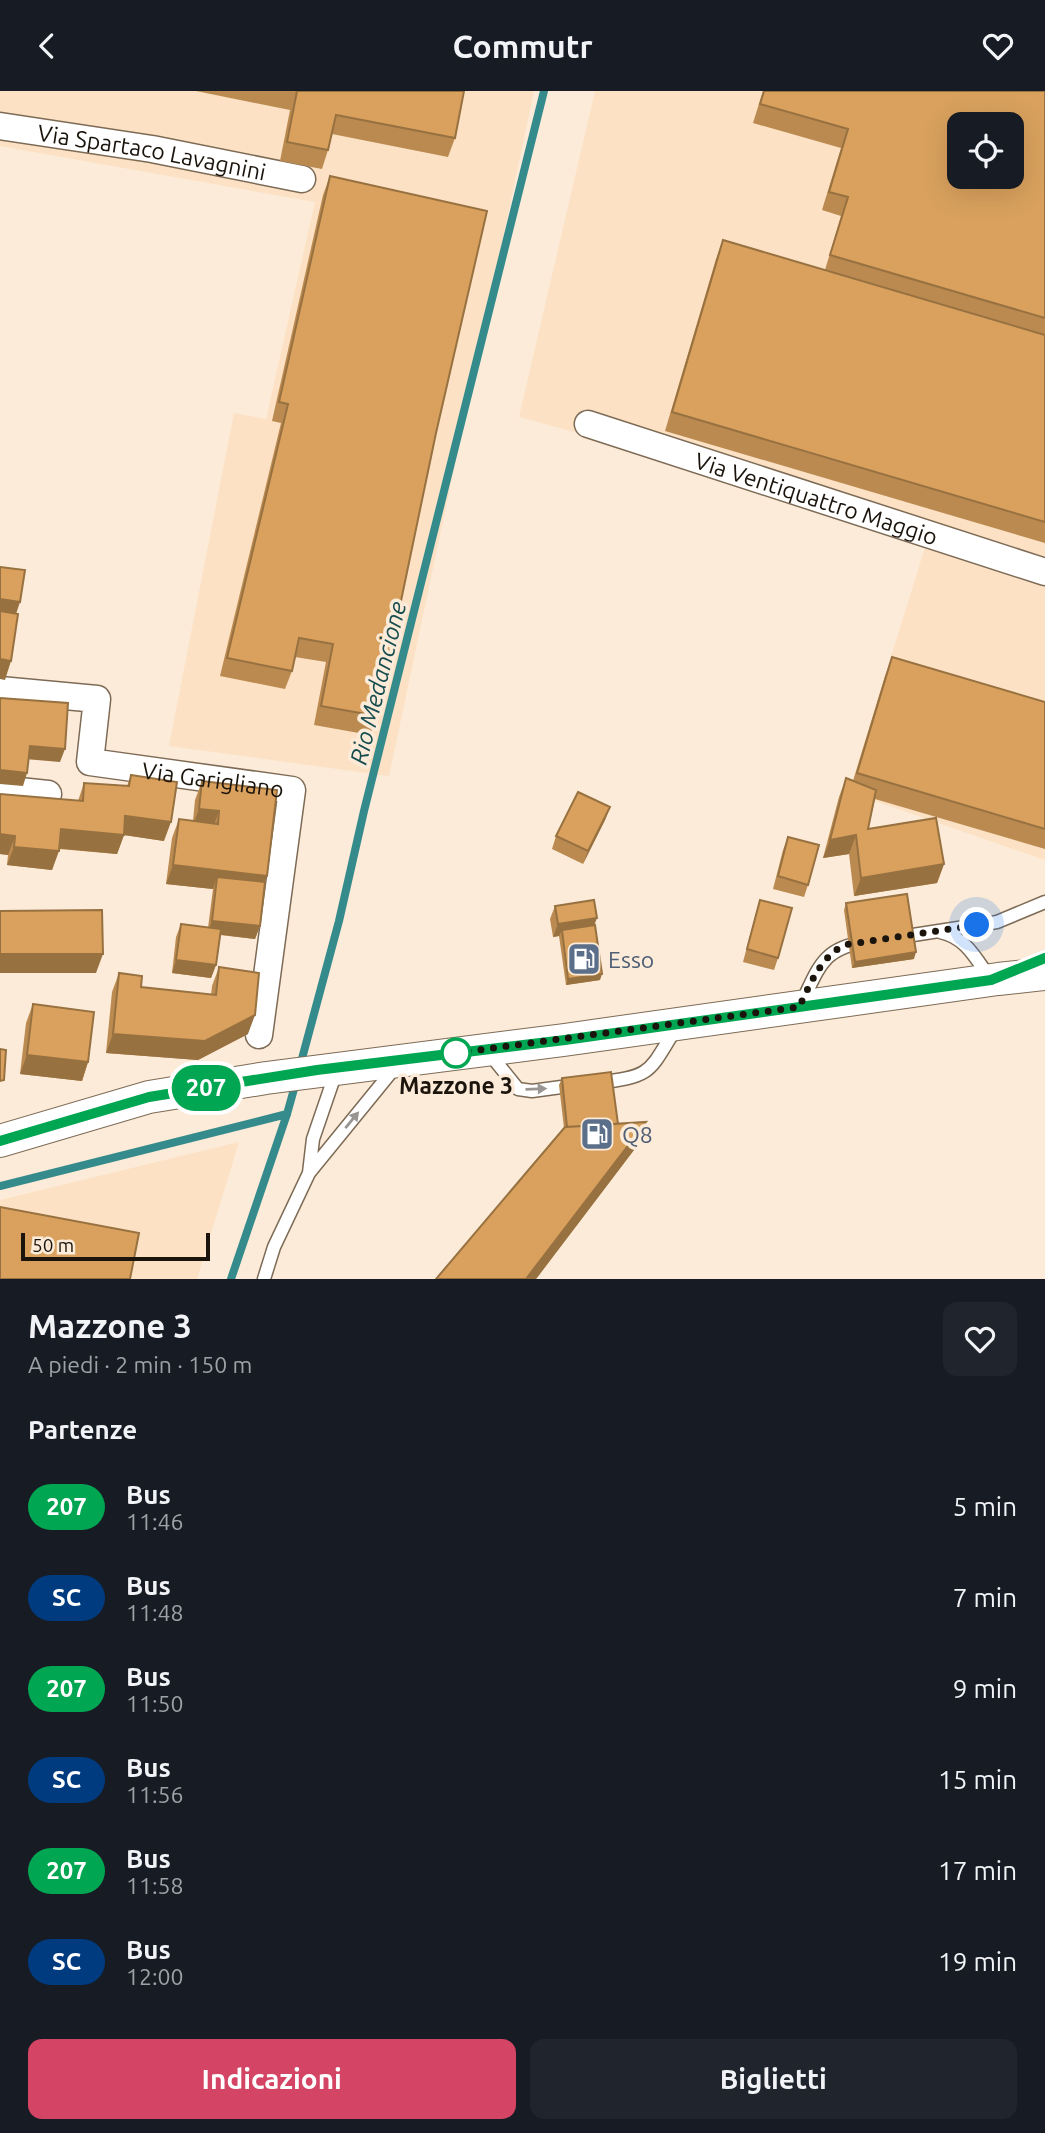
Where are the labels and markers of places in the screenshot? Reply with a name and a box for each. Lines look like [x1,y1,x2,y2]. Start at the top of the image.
fuel station icon: Esso [565,940,603,978]
place label: Esso [608,947,654,972]
marker: Mazzone 3 [441,1038,471,1068]
place label: Mazzone 3 [399,1073,513,1098]
fuel station icon: Q8 [578,1115,616,1153]
place label: Q8 [622,1122,653,1147]

